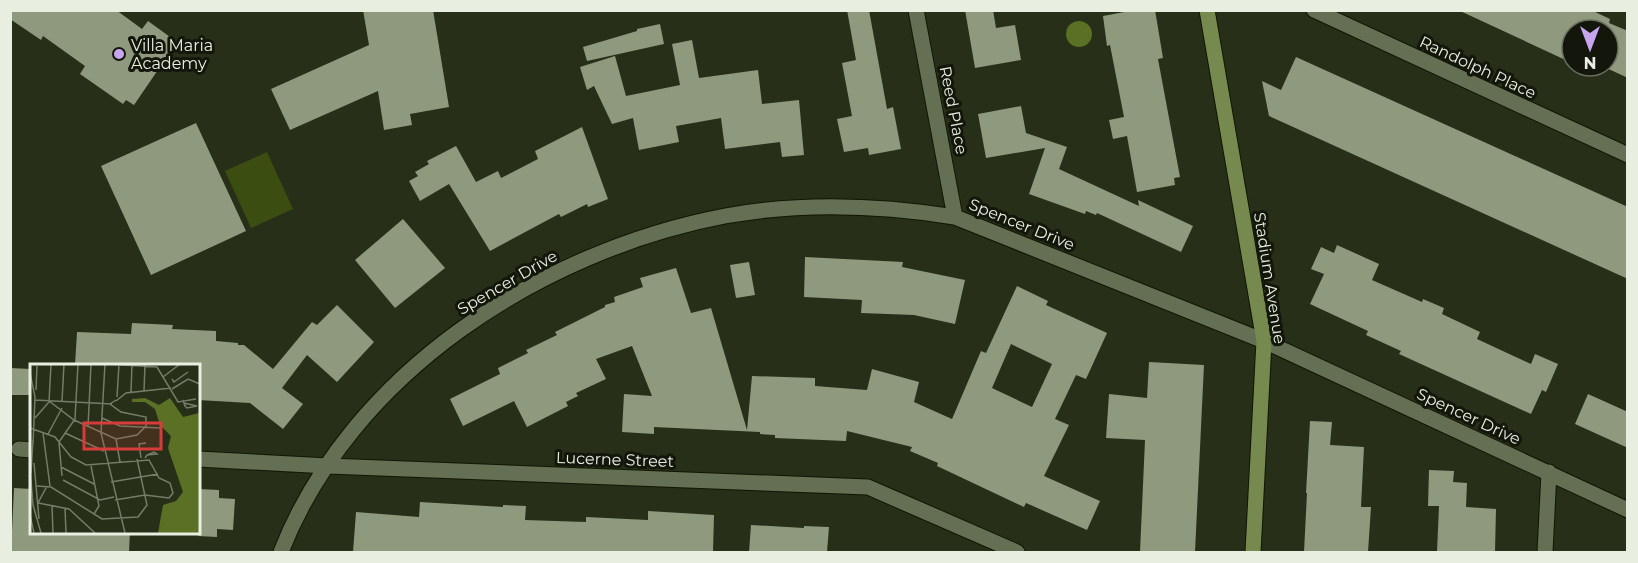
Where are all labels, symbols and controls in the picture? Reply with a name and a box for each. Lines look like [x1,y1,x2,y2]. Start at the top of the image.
north arrow [1560,18,1620,78]
street label: Randolph Place [1416,32,1539,103]
place label: Villa Maria Academy [131,36,213,73]
marker: Villa Maria Academy [112,47,126,61]
text: N [1584,53,1596,72]
street label: Reed Place [936,64,971,156]
street label: Spencer Drive [966,195,1077,254]
street label: Stadium Avenue [1250,211,1289,345]
street label: Spencer Drive [454,246,561,319]
inset map [30,364,200,533]
street label: Spencer Drive [1414,384,1524,449]
street label: Lucerne Street [556,448,675,471]

